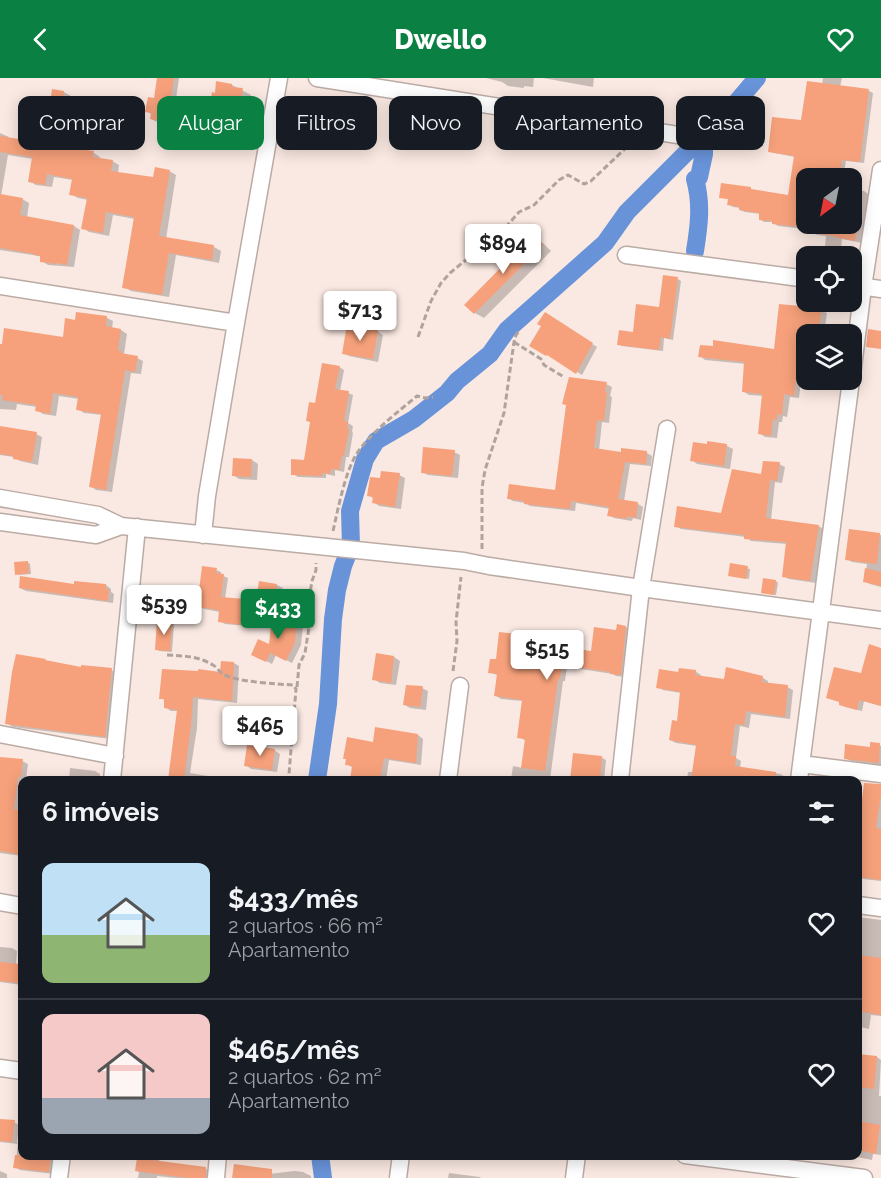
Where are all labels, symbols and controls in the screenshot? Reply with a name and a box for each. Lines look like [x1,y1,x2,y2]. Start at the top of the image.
icon: back [24,23,57,56]
icon: heart [824,23,857,56]
text: Dwello [394,24,487,55]
chip: Comprar [18,96,145,150]
chip: Alugar [157,96,264,150]
chip: Filtros [276,96,377,150]
chip: Novo [389,96,482,150]
chip: Apartamento [494,96,664,150]
chip: Casa [676,96,765,150]
north arrow [796,168,862,234]
map controls [796,168,862,390]
pin: $894 [467,224,539,275]
text: $894 [479,231,527,255]
button: locate [796,246,862,312]
pin: $713 [324,291,396,342]
text: $713 [338,298,382,322]
button: layers [796,324,862,390]
pin: $539 [128,585,200,636]
pin: $433 [242,589,314,640]
text: $539 [141,592,187,616]
text: $433 [255,596,301,620]
pin: $515 [511,630,583,681]
text: $515 [525,637,569,661]
pin: $465 [224,706,296,757]
text: $465 [236,713,284,737]
icon: filters [805,796,838,829]
text: 6 imóveis [42,797,159,827]
text: $433/mês [228,884,358,914]
icon: home [90,887,162,959]
icon: heart [805,907,838,940]
text: 2 quartos · 66 m² [228,914,383,938]
text: Apartamento [228,938,350,962]
text: $465/mês [228,1035,359,1065]
icon: home [90,1038,162,1110]
icon: heart [805,1058,838,1091]
text: 2 quartos · 62 m² [228,1065,381,1089]
text: Apartamento [228,1089,350,1113]

